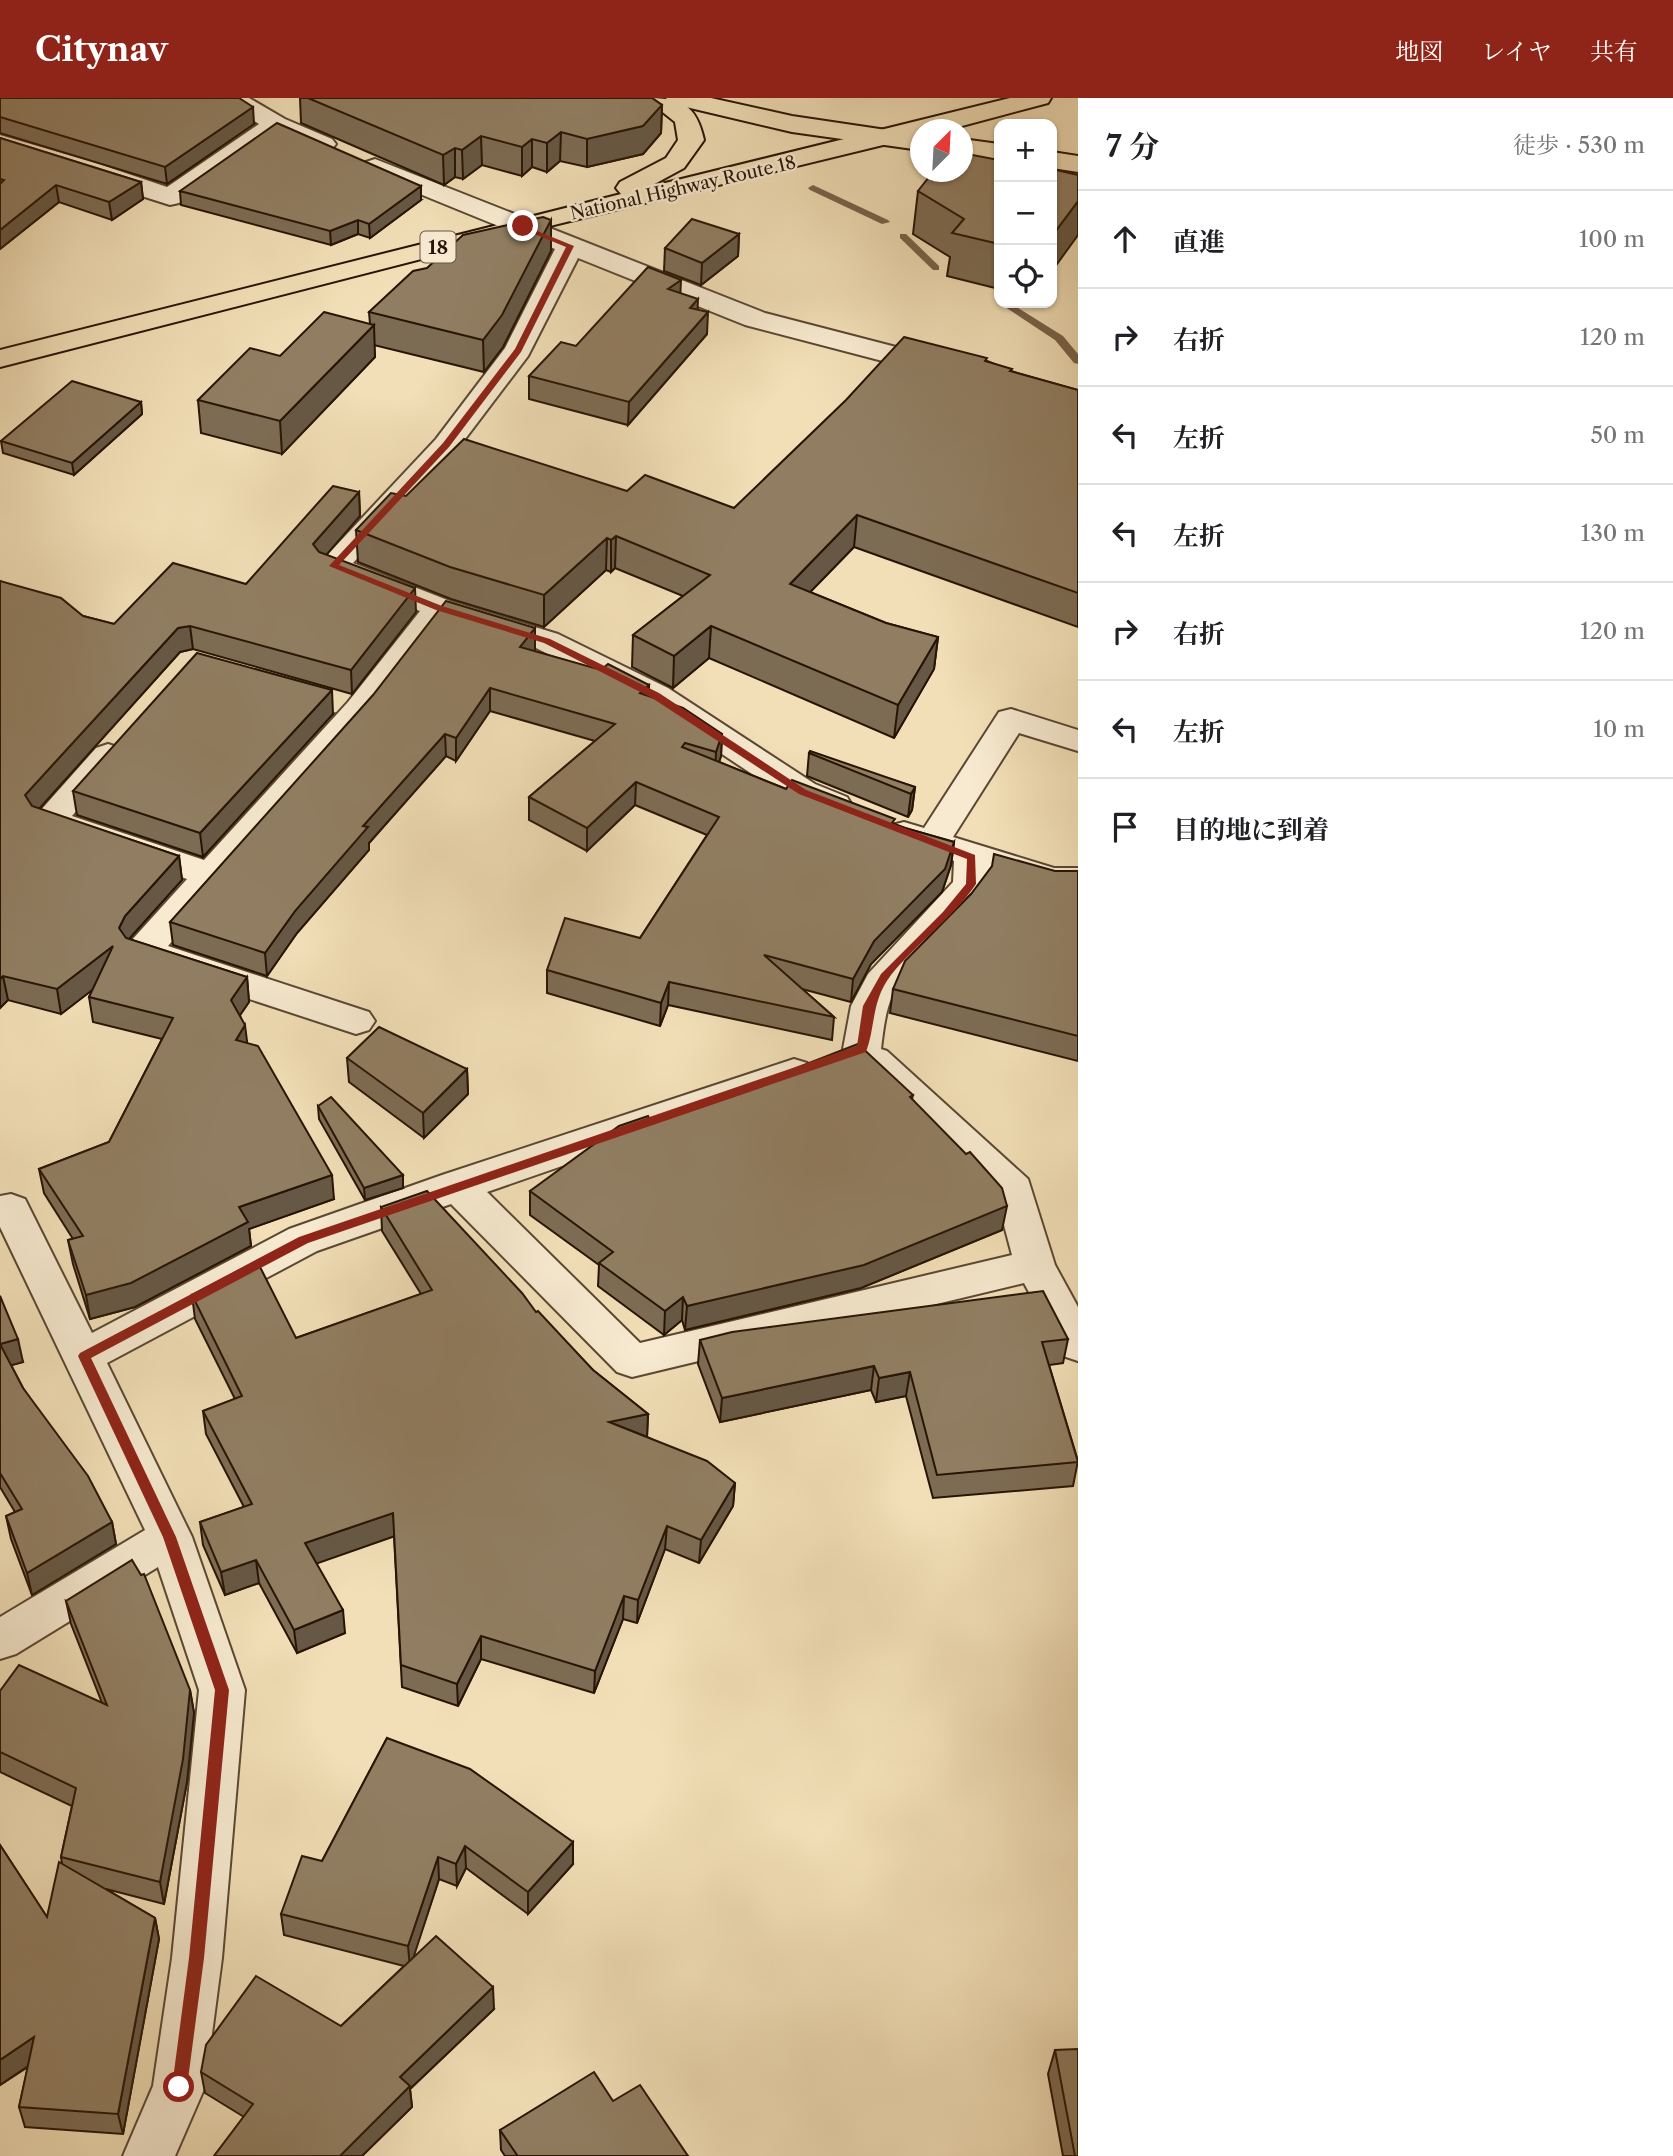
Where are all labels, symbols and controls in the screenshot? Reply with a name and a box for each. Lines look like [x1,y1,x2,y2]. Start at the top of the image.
text: Citynav [35,29,168,70]
text: 地図 [1395,37,1443,66]
text: レイヤ [1481,37,1552,66]
text: 共有 [1590,37,1638,66]
north arrow [910,119,973,182]
map controls [994,119,1057,308]
button: + [994,119,1057,182]
text: 7 分 [1106,128,1159,165]
text: 徒歩 · 530 m [1513,131,1645,159]
street label: National Highway Route 18 [568,151,798,225]
button: − [994,182,1057,245]
route end [507,210,538,241]
icon: ahead [1106,220,1144,258]
text: 100 m [1579,225,1645,253]
text: 直進 [1173,226,1225,258]
road number: 18 [420,232,456,262]
button: locate [994,245,1057,308]
icon: right [1106,318,1144,356]
text: 120 m [1580,323,1645,351]
text: 右折 [1173,324,1225,356]
icon: left [1106,416,1144,454]
text: 50 m [1590,421,1645,449]
text: 左折 [1173,422,1225,454]
icon: left [1106,514,1144,552]
text: 130 m [1581,519,1645,547]
text: 左折 [1173,520,1225,552]
icon: right [1106,612,1144,650]
text: 120 m [1580,617,1645,645]
text: 右折 [1173,618,1225,650]
icon: left [1106,710,1144,748]
text: 10 m [1593,715,1645,743]
text: 左折 [1173,716,1225,748]
icon: arrive [1106,808,1144,846]
text: 目的地に到着 [1173,814,1329,846]
route start [163,2071,194,2102]

